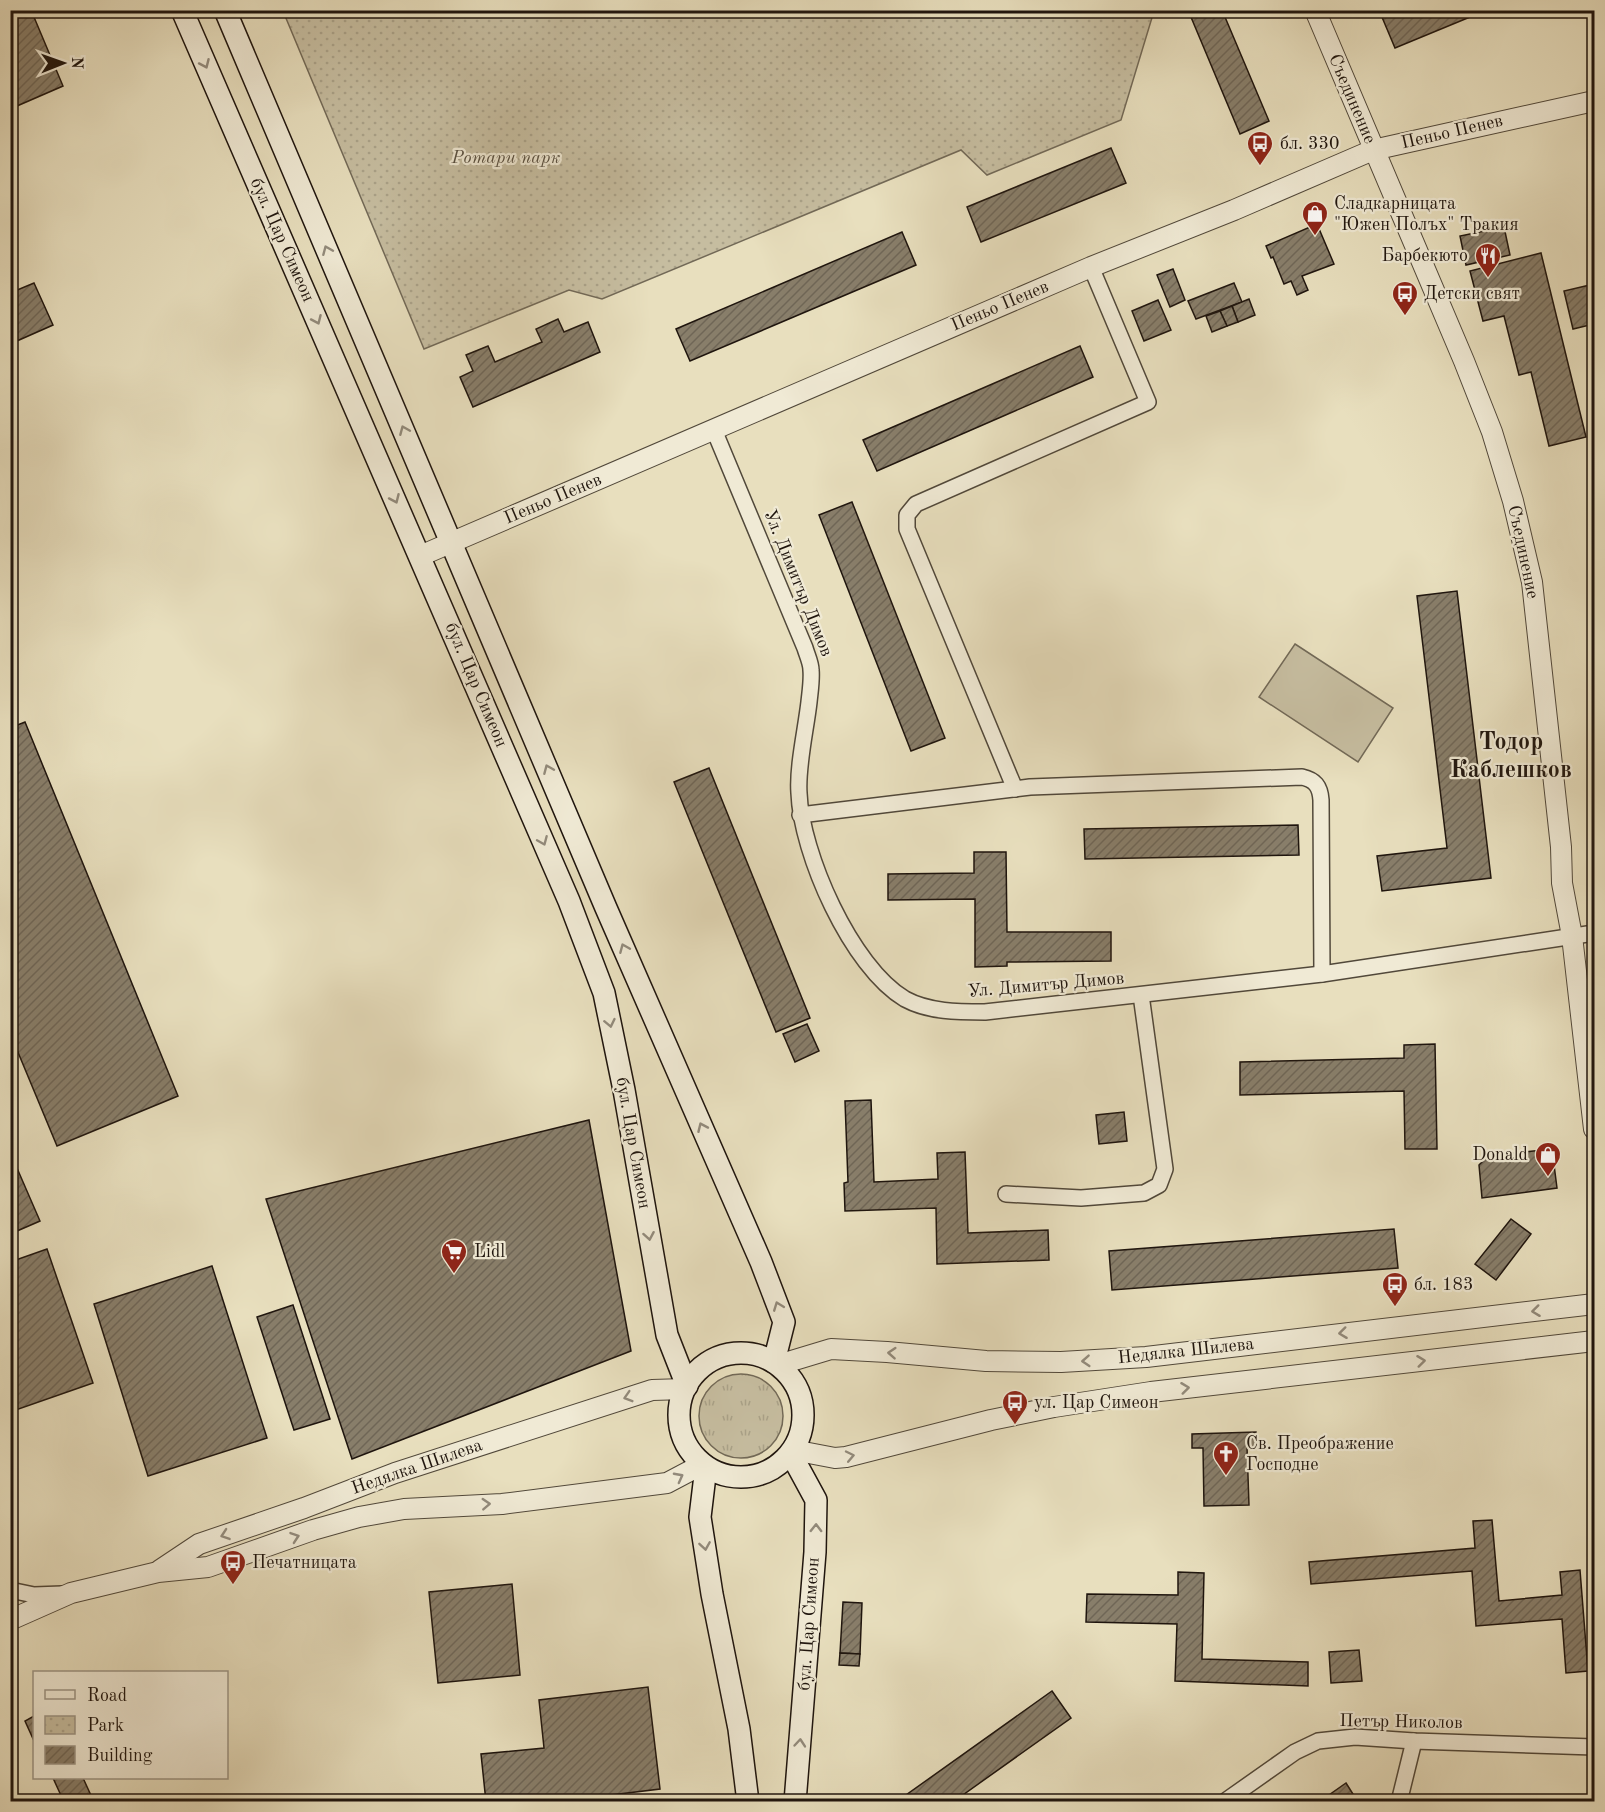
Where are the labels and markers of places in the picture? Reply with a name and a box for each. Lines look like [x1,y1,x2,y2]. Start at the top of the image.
bus stop icon: бл. 330 [1245,129,1275,167]
place label: бл. 330 [1280,135,1339,153]
place label: Сладкарницата "Южен Полъх" Тракия [1334,195,1519,234]
shop icon: Сладкарницата "Южен Полъх" Тракия [1300,199,1330,237]
restaurant icon: Барбекюто [1473,241,1503,279]
place label: Барбекюто [1381,247,1468,265]
bus stop icon: Детски свят [1390,279,1420,317]
place label: Детски свят [1424,285,1520,303]
shop icon: Donald [1533,1140,1563,1178]
place label: Donald [1472,1146,1528,1164]
supermarket icon: Lidl [439,1237,469,1275]
place label: Lidl [474,1243,505,1261]
bus stop icon: бл. 183 [1380,1270,1410,1308]
place label: бл. 183 [1414,1276,1473,1294]
bus stop icon: ул. Цар Симеон [1000,1388,1030,1426]
place label: ул. Цар Симеон [1034,1394,1159,1412]
place label: Св. Преображение Господне [1246,1435,1394,1474]
church icon: Св. Преображение Господне [1211,1439,1241,1477]
bus stop icon: Печатницата [218,1548,248,1586]
place label: Печатницата [252,1554,357,1572]

